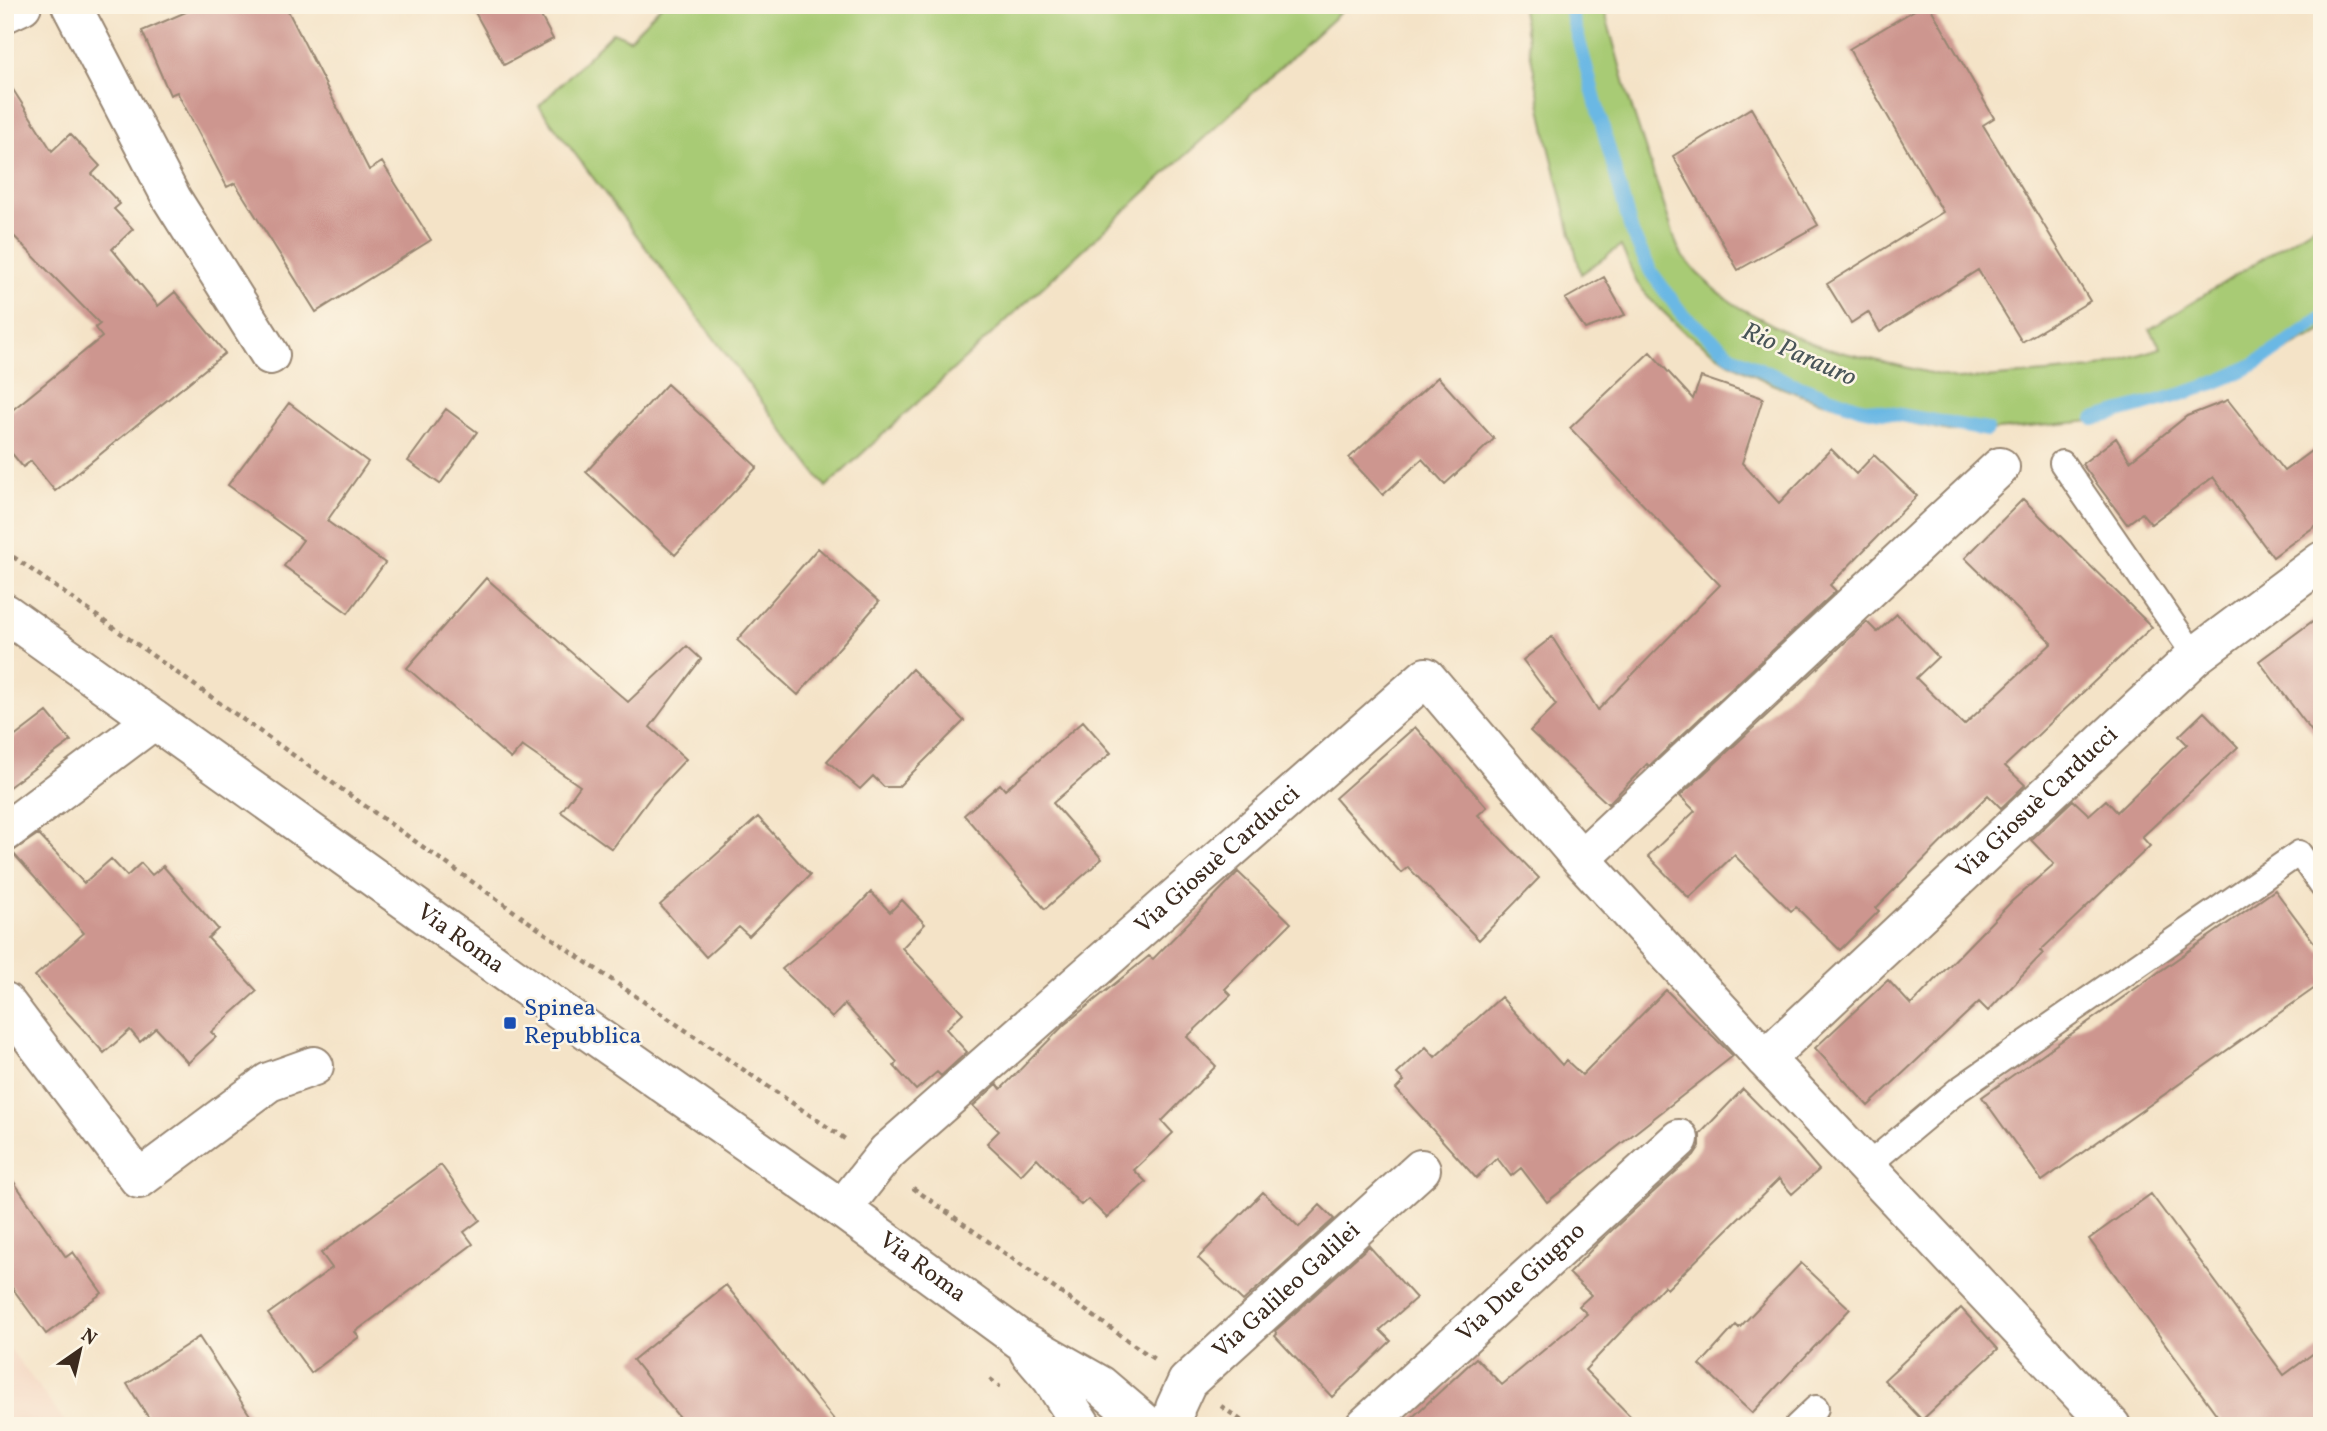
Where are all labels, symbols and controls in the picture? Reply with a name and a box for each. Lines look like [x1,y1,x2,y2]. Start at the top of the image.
water label: Rio Parauro [1736,314,1862,396]
street label: Via Giosuè Carducci [1950,719,2126,888]
street label: Via Giosuè Carducci [1128,778,1308,942]
street label: Via Roma [409,896,511,983]
place label: Spinea Repubblica [524,992,641,1054]
marker: Spinea Repubblica [502,1015,518,1031]
street label: Via Galileo Galilei [1206,1215,1368,1367]
street label: Via Due Giugno [1449,1215,1594,1351]
street label: Via Roma [871,1224,973,1312]
north arrow [46,1316,116,1386]
text: N [75,1323,102,1352]

